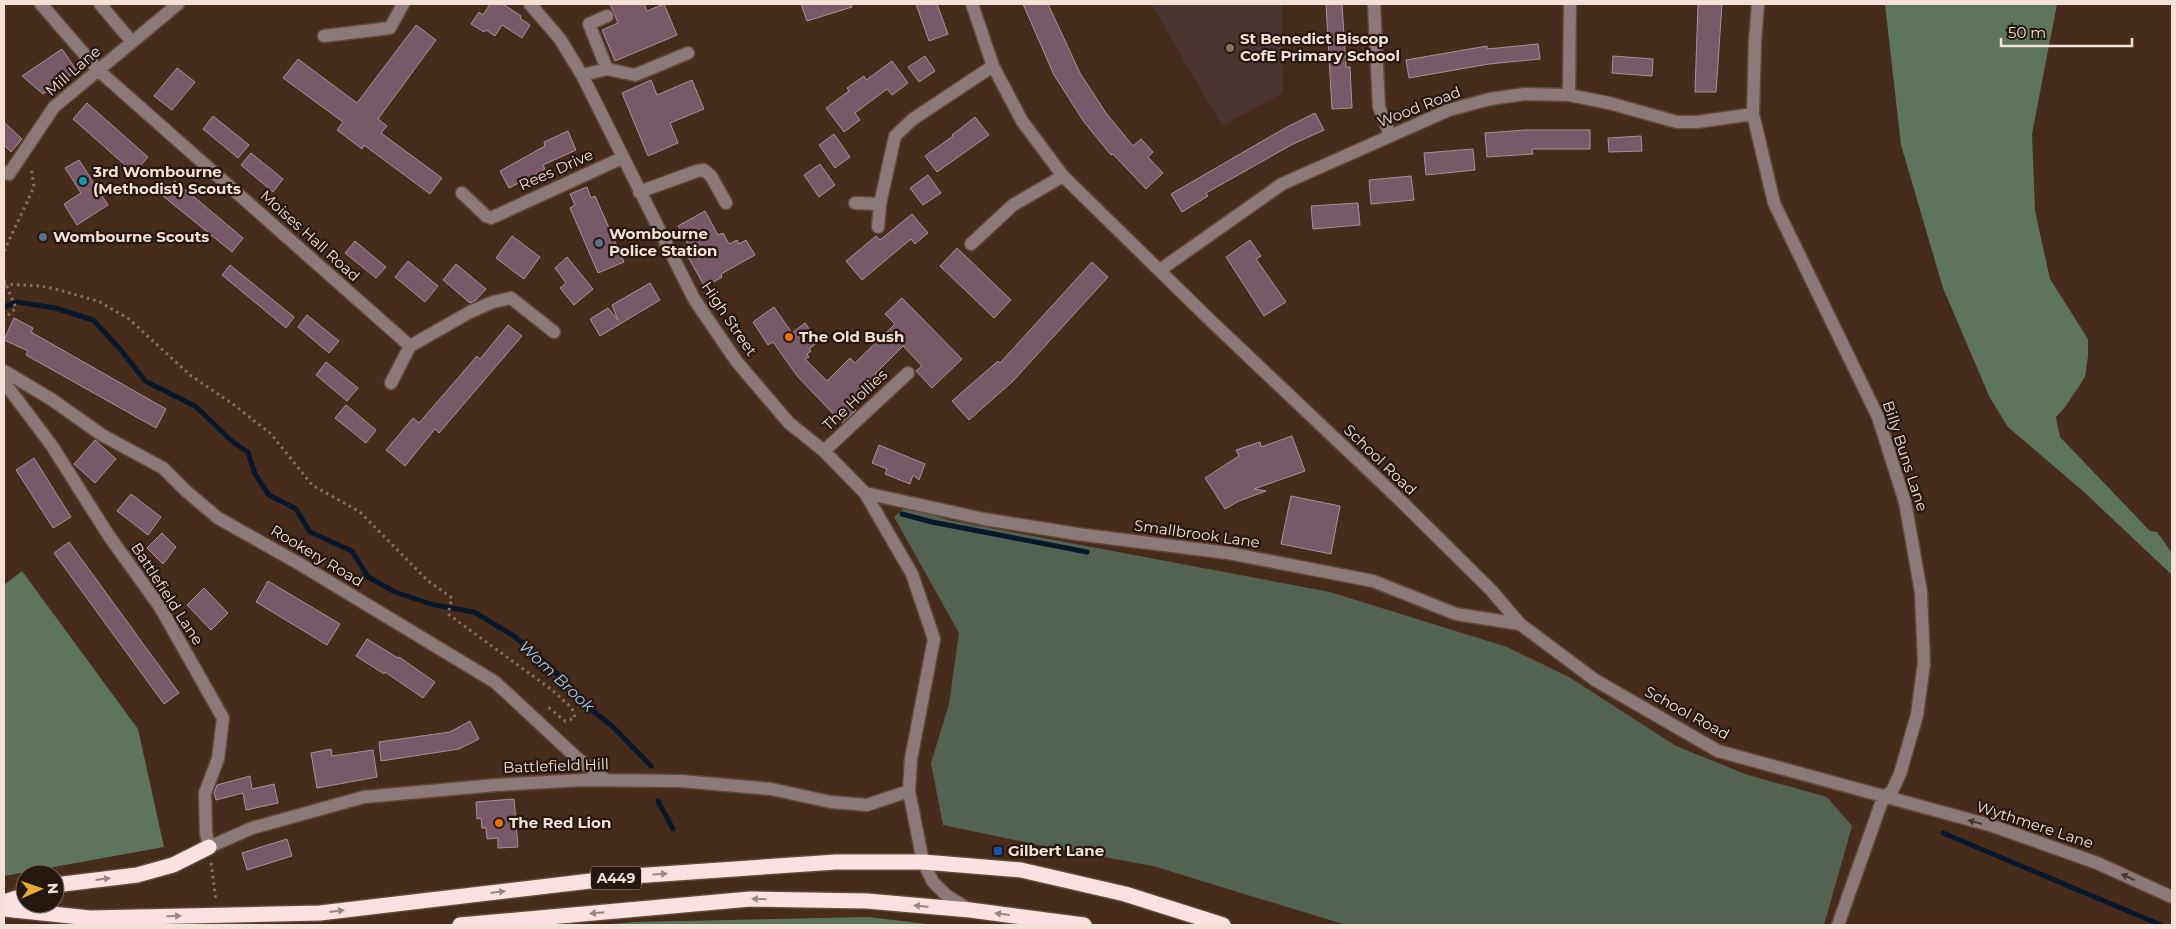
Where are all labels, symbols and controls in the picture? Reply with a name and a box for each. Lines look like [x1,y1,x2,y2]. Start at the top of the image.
scale bar [2001,15,2132,47]
text: 50 m [2008,23,2046,42]
place label: St Benedict Biscop CofE Primary School [1240,29,1400,65]
street label: Mill Lane [41,41,104,100]
marker: St Benedict Biscop CofE Primary School [1224,42,1236,54]
street label: Wood Road [1374,82,1463,131]
street label: Rees Drive [516,145,596,194]
place label: 3rd Wombourne (Methodist) Scouts [92,162,241,198]
marker: 3rd Wombourne (Methodist) Scouts [77,175,89,187]
street label: Moises Hall Road [257,186,364,285]
place label: Wombourne Police Station [609,224,717,260]
place label: Wombourne Scouts [53,227,209,246]
marker: Wombourne Scouts [37,231,49,243]
marker: Wombourne Police Station [593,237,605,249]
street label: High Street [698,278,761,360]
place label: The Old Bush [799,327,904,346]
marker: The Old Bush [783,331,795,343]
street label: The Hollies [818,365,891,434]
street label: Billy Buns Lane [1879,398,1932,514]
street label: School Road [1340,420,1421,499]
street label: Smallbrook Lane [1133,515,1261,552]
street label: Rookery Road [268,520,367,591]
street label: Battlefield Lane [127,539,208,649]
water label: Wom Brook [515,637,599,717]
street label: School Road [1642,682,1733,744]
street label: Battlefield Hill [503,754,609,777]
street label: Wythmere Lane [1974,797,2096,852]
place label: The Red Lion [509,813,611,832]
marker: The Red Lion [493,817,505,829]
one-way arrow [1968,817,1983,825]
place label: Gilbert Lane [1008,841,1104,860]
marker: Gilbert Lane [992,845,1004,857]
north arrow [15,864,65,914]
road number: A449 [591,866,641,890]
one-way arrow [652,870,668,878]
one-way arrow [2121,872,2135,880]
one-way arrow [96,875,112,883]
text: N [44,883,62,895]
one-way arrow [491,888,507,896]
one-way arrow [751,895,767,903]
one-way arrow [913,901,929,909]
one-way arrow [329,907,345,915]
one-way arrow [589,909,605,917]
one-way arrow [993,910,1009,918]
one-way arrow [167,912,183,920]

